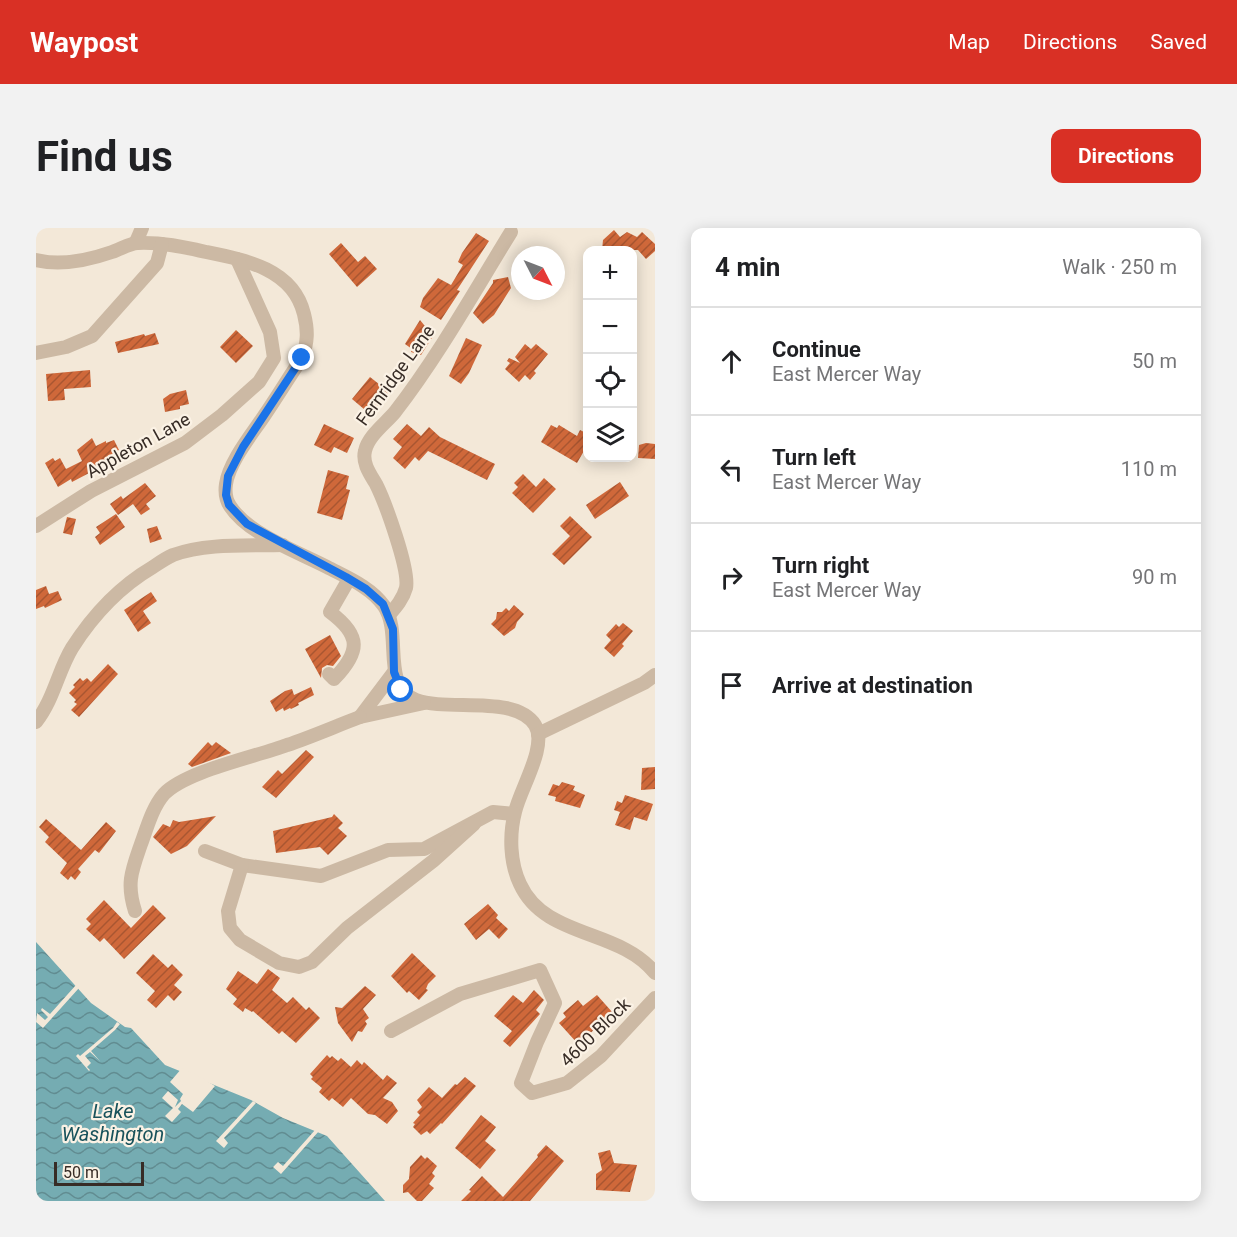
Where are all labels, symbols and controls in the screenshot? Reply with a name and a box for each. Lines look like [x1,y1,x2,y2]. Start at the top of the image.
text: Waypost [30,26,138,59]
text: Map [948,30,990,54]
text: Directions [1023,30,1117,54]
text: Saved [1150,30,1207,54]
button: Directions [1051,129,1201,183]
text: Find us [36,132,173,181]
north arrow [511,246,565,300]
map controls [583,246,637,462]
button: + [583,246,637,300]
text: 4 min [715,252,780,282]
text: Walk · 250 m [1062,255,1177,279]
button: − [583,300,637,354]
street label: Fernridge Lane [352,321,438,429]
text: Continue [772,337,861,362]
route end [288,344,314,370]
icon: ahead [715,345,748,378]
text: 50 m [1132,349,1177,373]
button: locate [583,354,637,408]
text: East Mercer Way [772,362,921,386]
street label: Appleton Lane [83,408,193,482]
button: layers [583,408,637,462]
text: Turn left [772,445,856,470]
icon: left [715,453,748,486]
text: 110 m [1121,457,1177,481]
text: East Mercer Way [772,470,921,494]
text: Turn right [772,553,869,578]
icon: right [715,561,748,594]
text: 90 m [1132,565,1177,589]
text: East Mercer Way [772,578,921,602]
icon: arrive [715,669,748,702]
text: Arrive at destination [772,673,973,698]
route start [387,676,413,702]
street label: 4600 Block [556,993,635,1071]
water label: Lake Washington [62,1099,164,1146]
scale bar [54,1159,144,1186]
text: 50 m [63,1163,99,1182]

